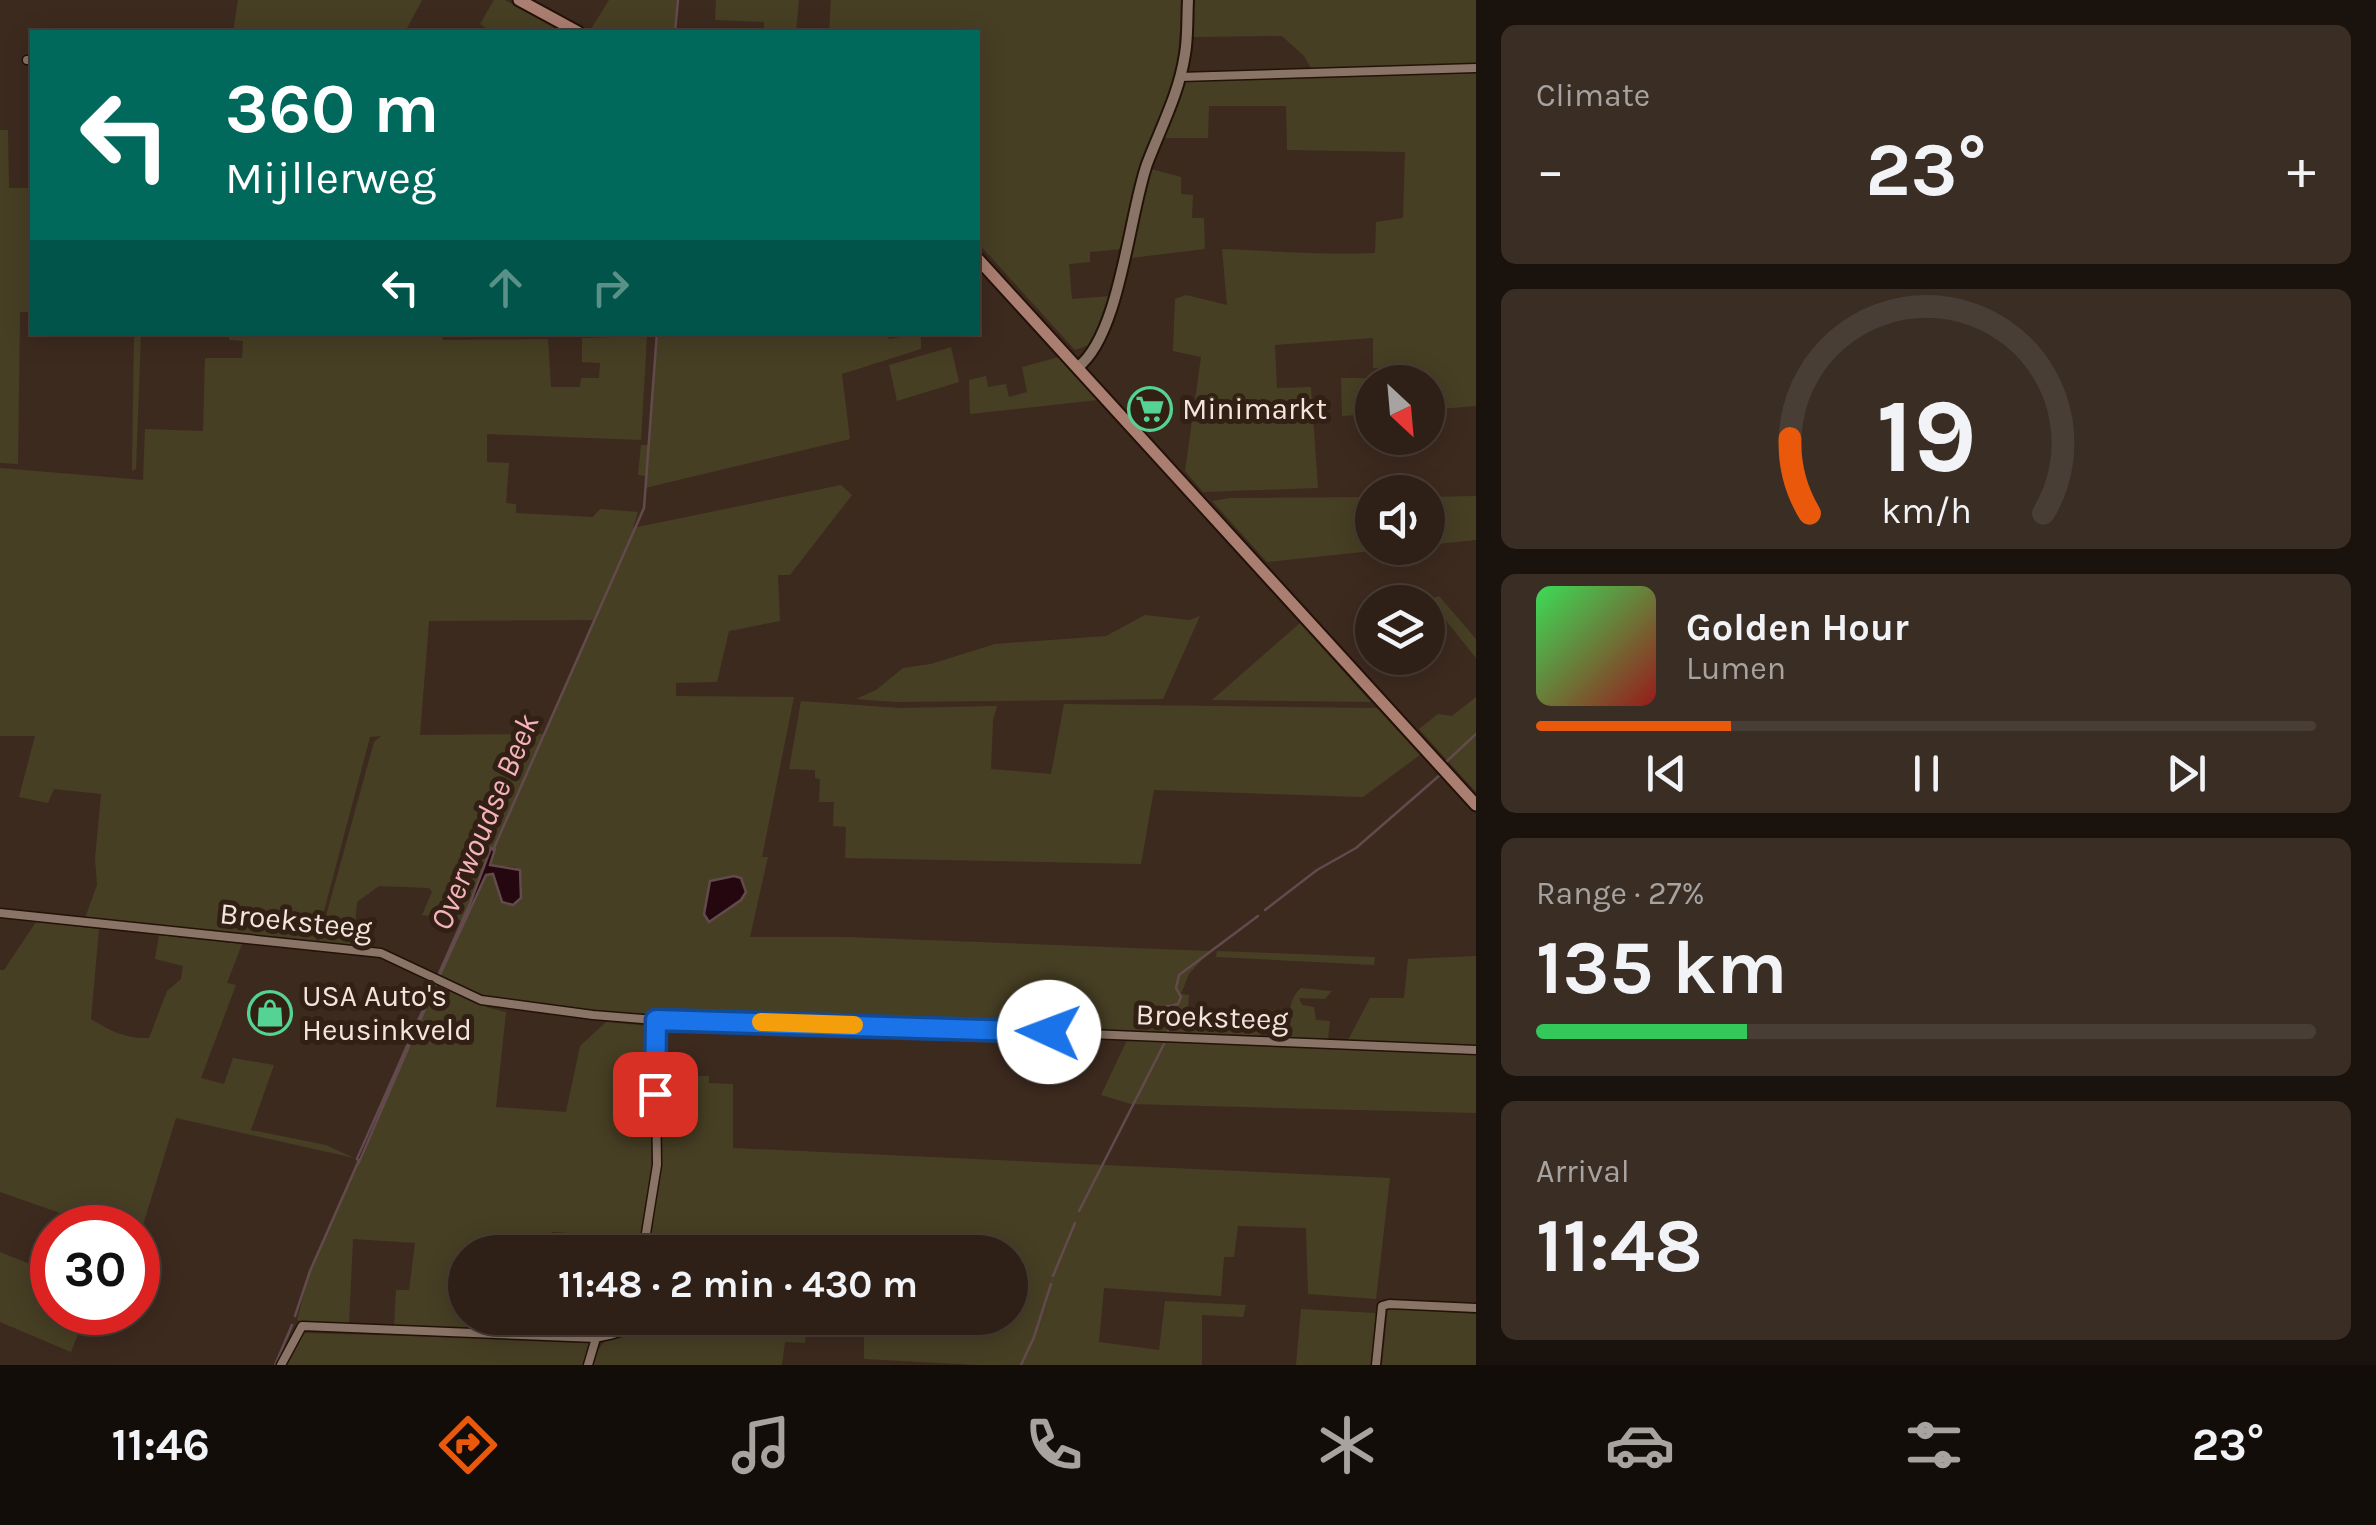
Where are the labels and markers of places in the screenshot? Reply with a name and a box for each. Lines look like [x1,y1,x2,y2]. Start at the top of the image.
supermarket icon: Minimarkt [1127,386,1173,432]
place label: Minimarkt [1182,391,1327,427]
place label: USA Auto's Heusinkveld [302,978,472,1048]
shop icon: USA Auto's Heusinkveld [247,990,293,1036]
pin [613,1052,698,1137]

